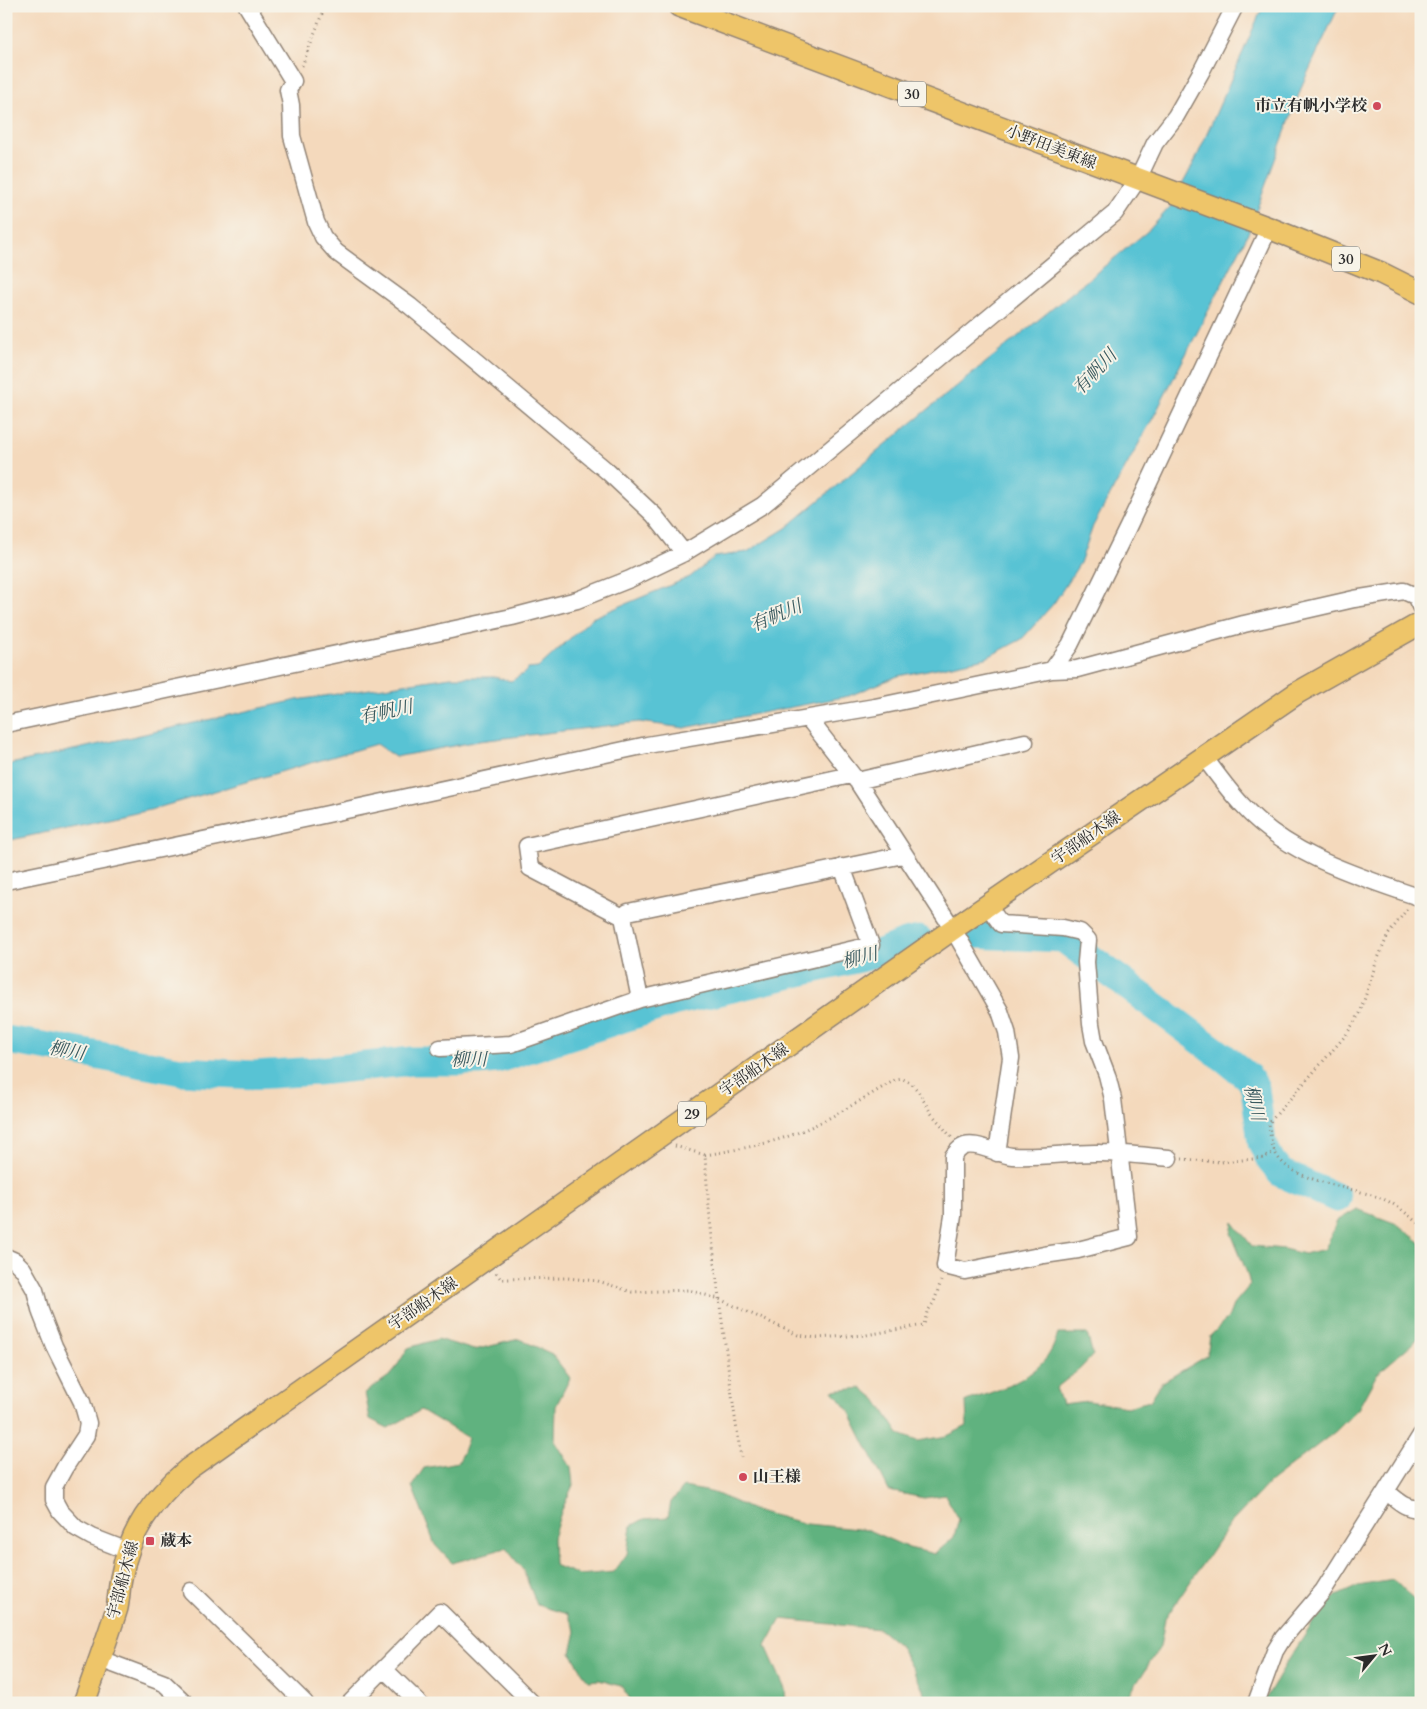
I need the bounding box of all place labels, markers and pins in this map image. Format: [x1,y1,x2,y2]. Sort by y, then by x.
place label: 市立有帆小学校 [1255,95,1368,117]
marker: 市立有帆小学校 [1371,100,1383,112]
place label: 山王様 [753,1466,801,1488]
marker: 山王様 [737,1471,749,1483]
place label: 蔵本 [160,1530,192,1552]
marker: 蔵本 [144,1535,156,1547]

